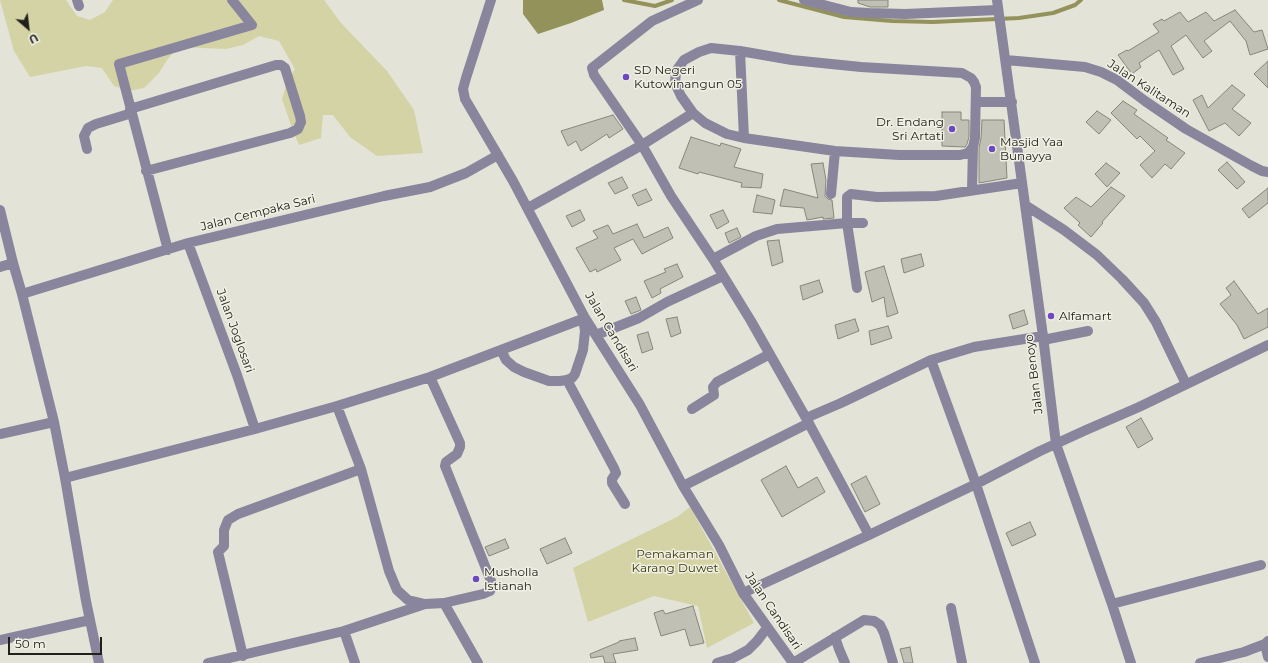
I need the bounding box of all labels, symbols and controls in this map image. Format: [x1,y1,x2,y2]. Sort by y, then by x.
north arrow [8,8,48,48]
text: U [27,30,41,47]
street label: Jalan Kalitaman [1105,57,1193,121]
place label: SD Negeri Kutowinangun 05 [634,63,742,91]
marker: SD Negeri Kutowinangun 05 [621,72,631,82]
place label: Dr. Endang Sri Artati [876,115,944,143]
marker: Dr. Endang Sri Artati [947,124,957,134]
place label: Masjid Yaa Bunayya [1000,135,1063,163]
marker: Masjid Yaa Bunayya [987,144,997,154]
street label: Jalan Cempaka Sari [199,192,317,234]
street label: Jalan Joglosari [213,287,257,375]
street label: Jalan Candisari [582,290,640,374]
place label: Alfamart [1059,309,1112,323]
marker: Alfamart [1046,311,1056,321]
street label: Jalan Benoyo [1022,333,1046,415]
park label: Pemakaman Karang Duwet [632,547,718,575]
place label: Musholla Istianah [484,565,539,593]
street label: Jalan Candisari [742,569,804,653]
marker: Musholla Istianah [471,574,481,584]
scale bar [10,629,104,655]
text: 50 m [15,636,46,651]

